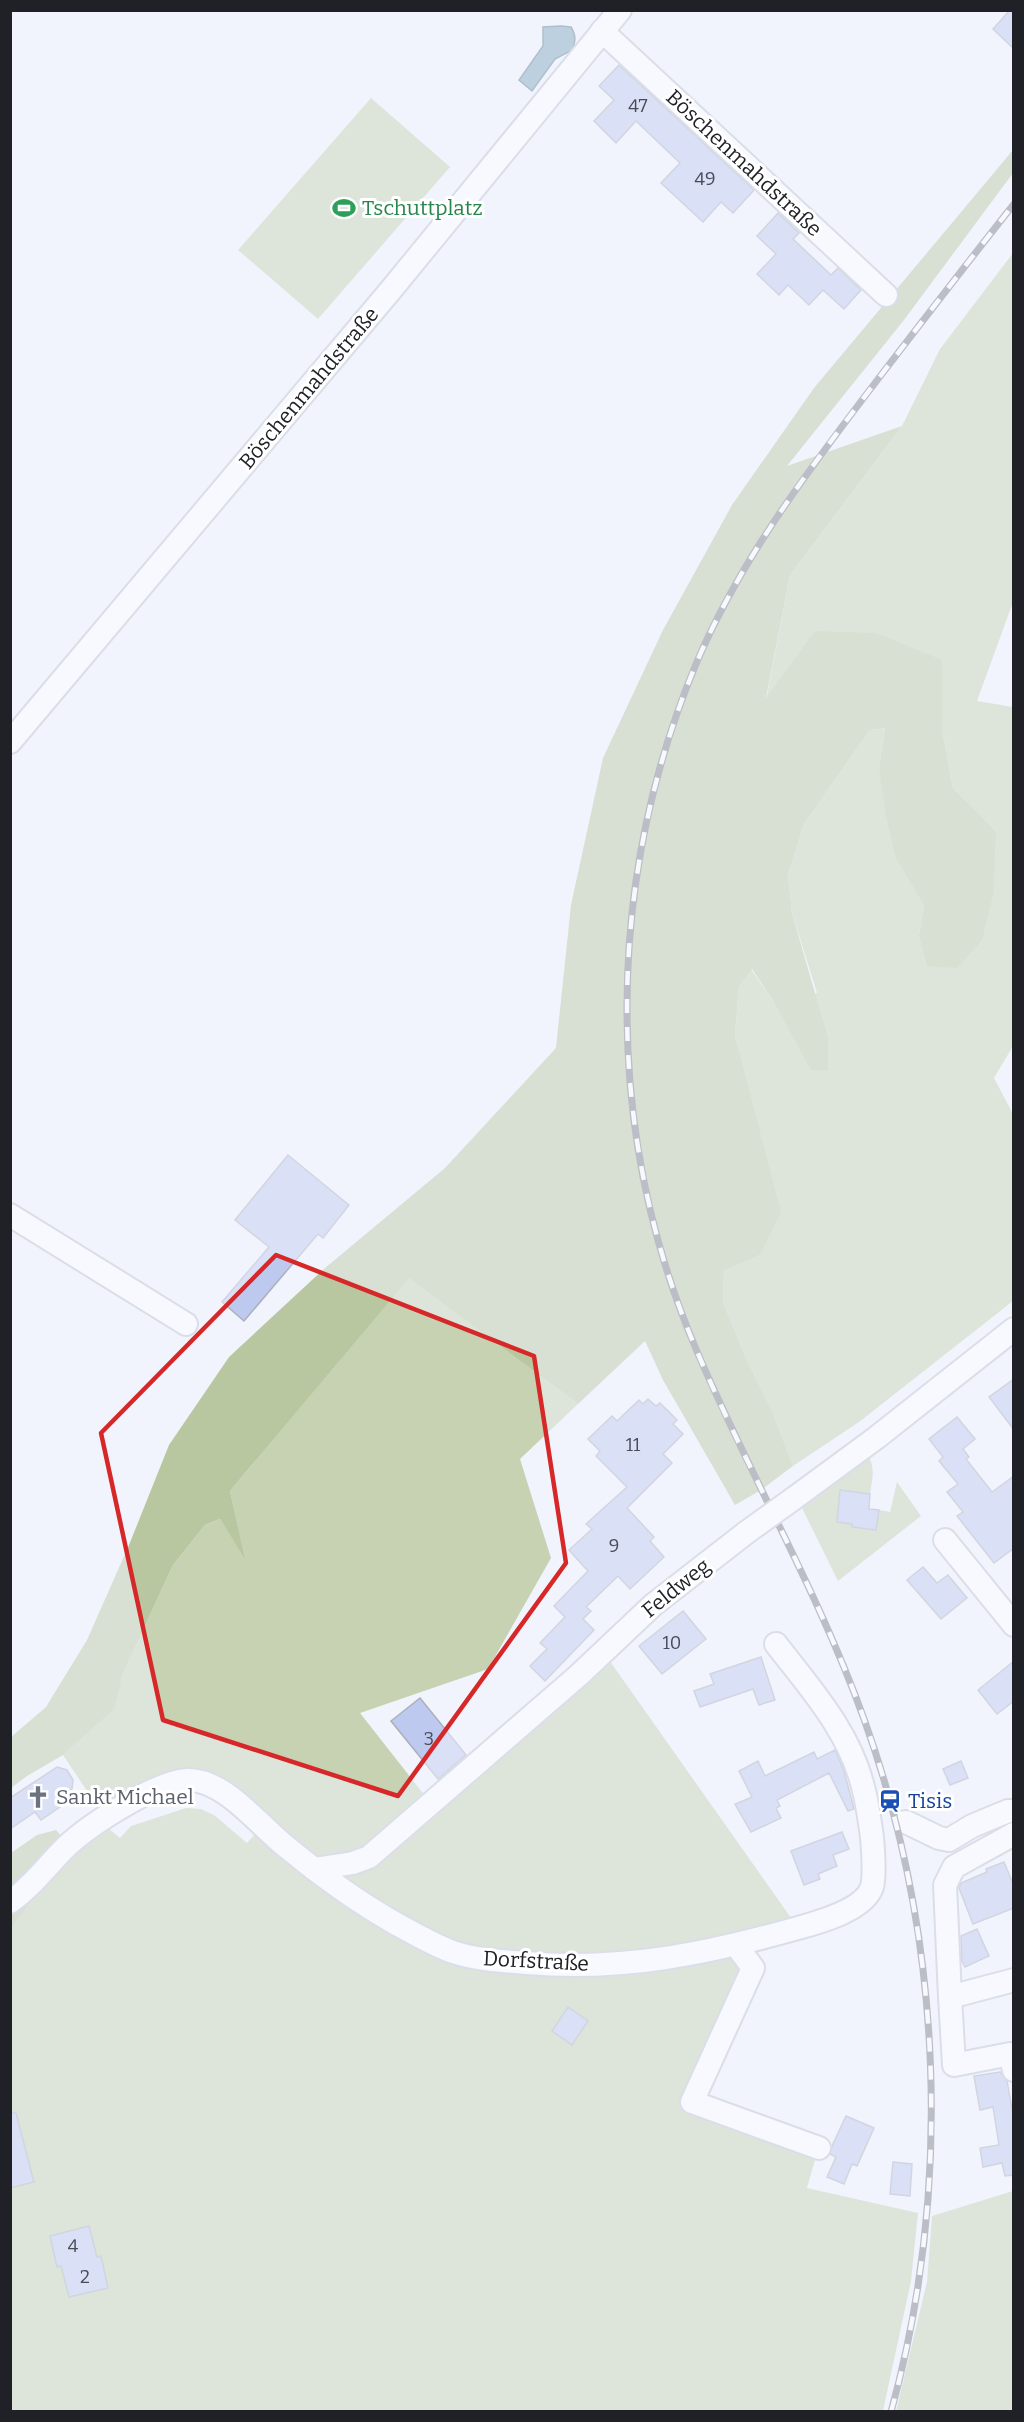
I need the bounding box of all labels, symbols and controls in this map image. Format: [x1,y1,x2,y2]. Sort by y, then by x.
street label: Böschenmahdstraße [661,84,827,242]
house number: 47 [628,95,648,117]
house number: 49 [694,168,716,190]
sports icon: Tschuttplatz [331,195,357,221]
place label: Tschuttplatz [362,195,483,221]
street label: Böschenmahdstraße [234,302,384,474]
house number: 11 [626,1434,641,1456]
house number: 9 [609,1535,619,1557]
street label: Feldweg [637,1553,715,1623]
house number: 10 [663,1632,681,1654]
house number: 3 [424,1728,434,1750]
church icon: Sankt Michael [25,1784,51,1810]
place label: Sankt Michael [56,1784,194,1810]
station icon: Tisis [877,1788,903,1814]
place label: Tisis [908,1788,952,1814]
street label: Dorfstraße [482,1945,590,1977]
house number: 4 [68,2235,79,2257]
house number: 2 [80,2266,90,2288]

